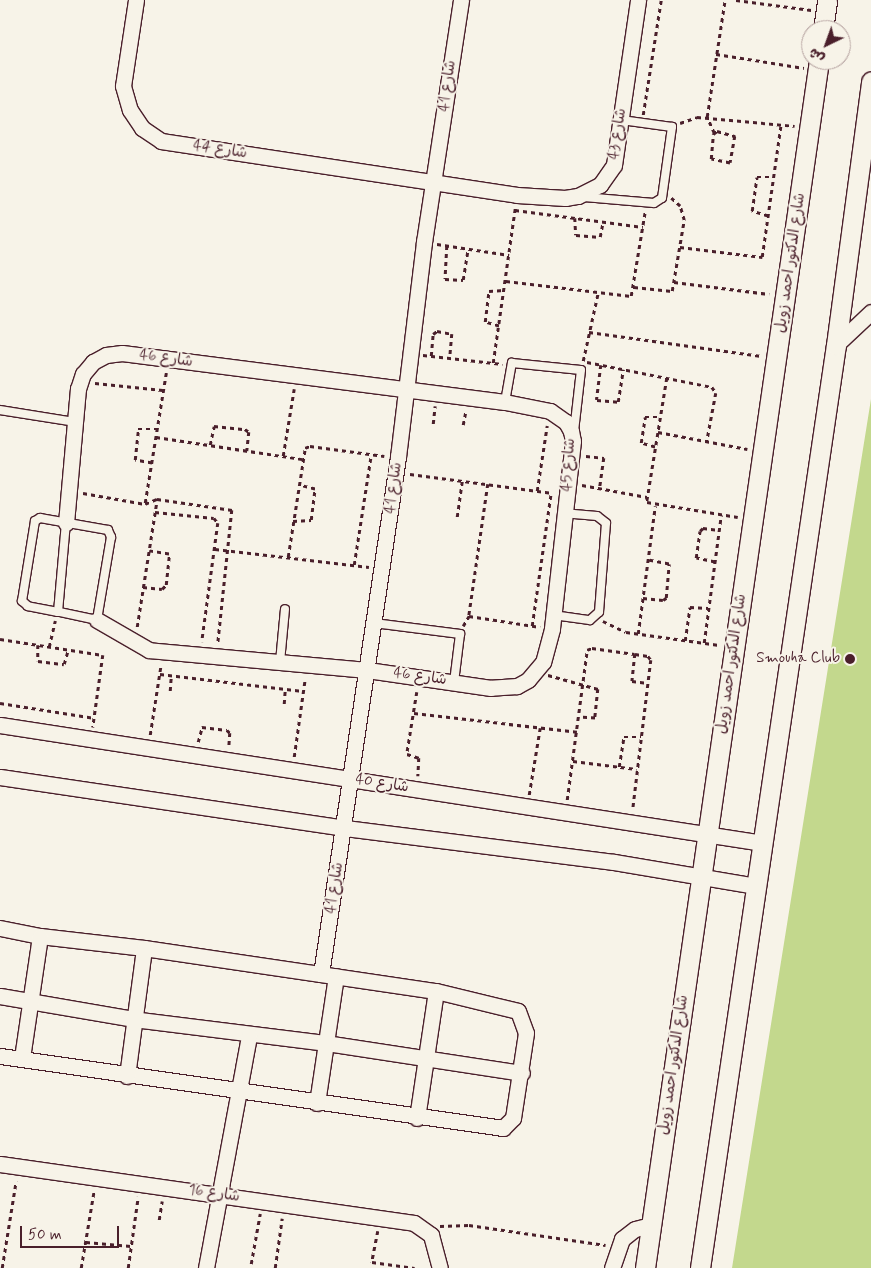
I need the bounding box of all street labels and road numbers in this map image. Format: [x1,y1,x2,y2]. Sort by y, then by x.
street label: شارع 41 [435,59,461,113]
street label: شارع 43 [605,107,631,161]
street label: شارع 44 [192,137,248,163]
street label: شارع الدكتور احمد زويل [772,192,810,334]
street label: شارع 46 [138,346,194,372]
street label: شارع 45 [558,438,580,492]
street label: شارع 41 [381,461,407,515]
street label: شارع الدكتور احمد زويل [713,593,751,735]
street label: شارع 46 [392,664,448,690]
street label: شارع 40 [354,771,410,797]
street label: شارع 41 [322,861,348,915]
street label: شارع الدكتور احمد زويل [655,994,693,1136]
street label: شارع 16 [187,1182,241,1206]

